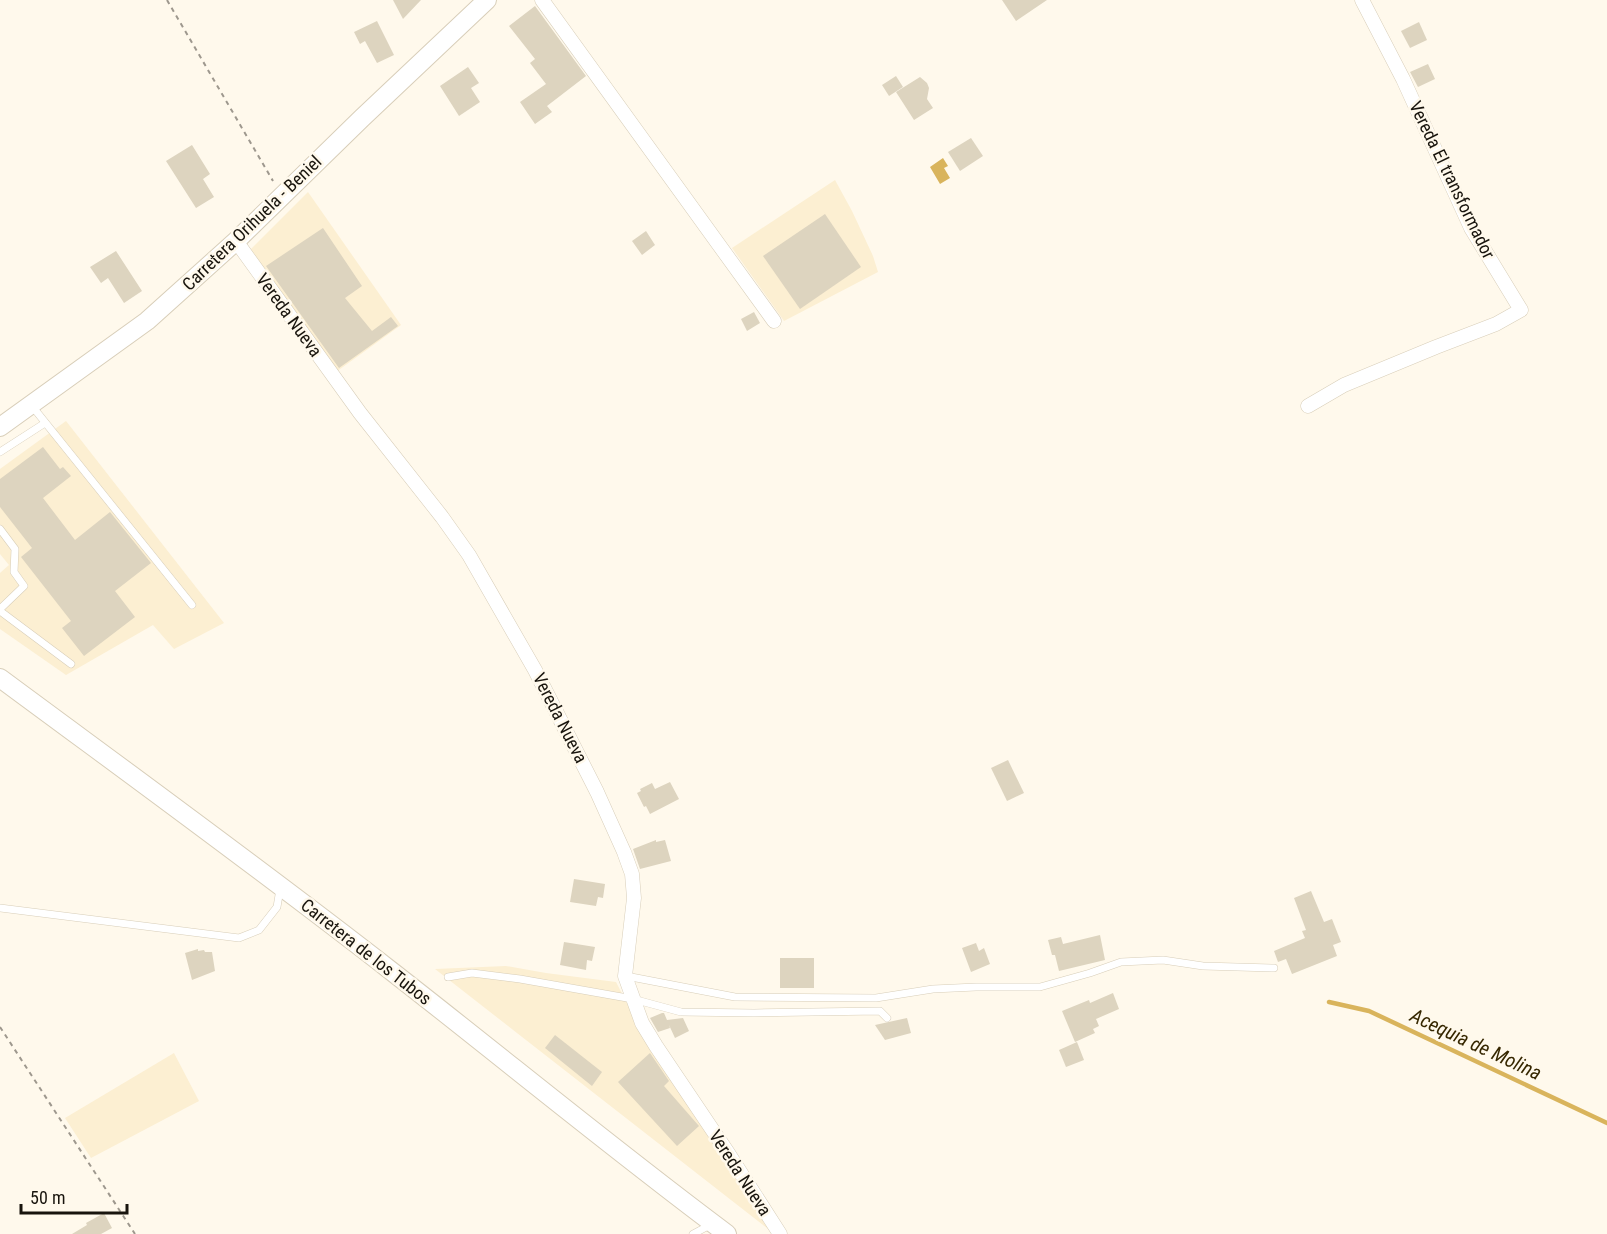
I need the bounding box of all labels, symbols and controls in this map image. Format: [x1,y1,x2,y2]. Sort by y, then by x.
street label: Vereda El transformador [1405,98,1500,262]
street label: Carretera Orihuela - Beniel [178,151,326,295]
street label: Vereda Nueva [252,269,327,361]
street label: Vereda Nueva [529,669,592,766]
street label: Carretera de los Tubos [297,894,436,1009]
water label: Acequia de Molina [1406,1003,1545,1085]
street label: Vereda Nueva [705,1126,776,1220]
scale bar [21,1177,128,1215]
text: 50 m [30,1187,65,1208]

